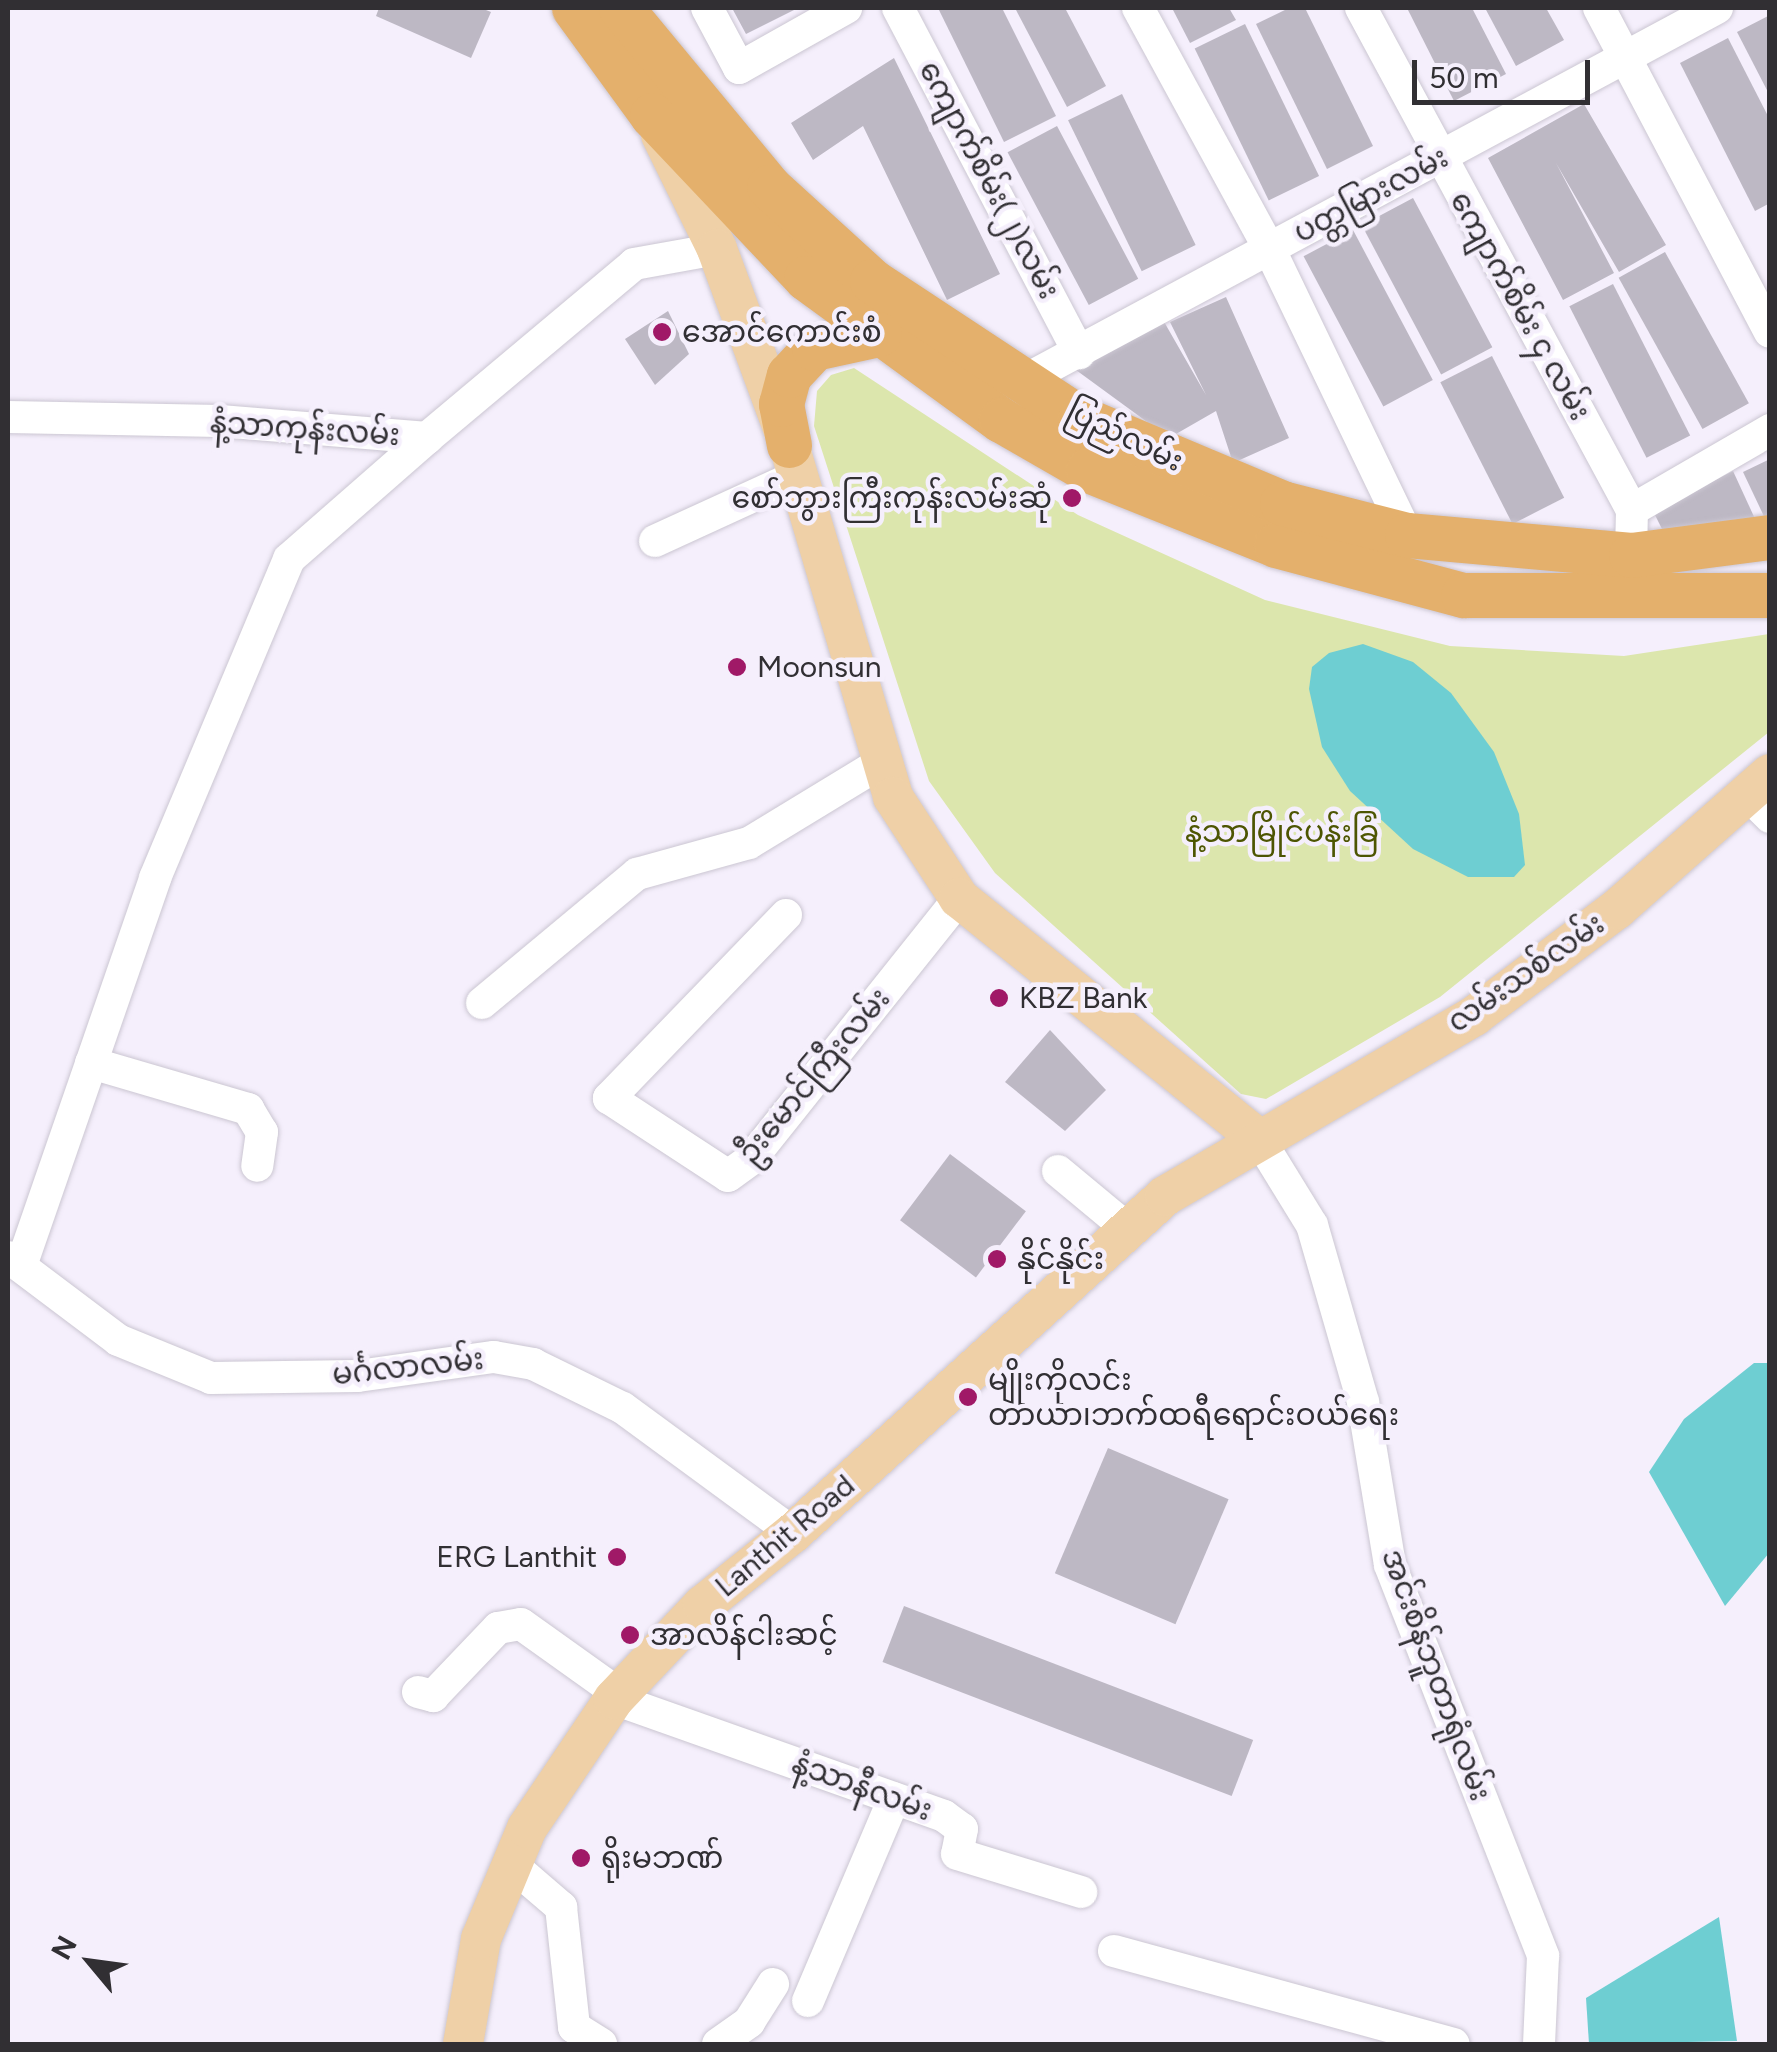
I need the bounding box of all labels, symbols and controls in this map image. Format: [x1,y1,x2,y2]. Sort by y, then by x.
scale bar [1417,40,1594,102]
street label: ကျောက်စိမ်း(၂)လမ်း [911,55,1067,305]
text: 50 m [1429,59,1498,96]
street label: ပတ္တမြားလမ်း [1288,139,1454,251]
street label: ကျောက်စိမ်း ၄ လမ်း [1442,185,1598,427]
place label: အောင်ကောင်းစံ [682,314,882,350]
marker: အောင်ကောင်းစံ [651,321,673,343]
street label: ပြည်လမ်း [1061,392,1189,480]
street label: နံ့သာကုန်းလမ်း [209,404,401,454]
place label: စော်ဘွားကြီးကုန်းလမ်းဆုံ [731,480,1052,516]
marker: စော်ဘွားကြီးကုန်းလမ်းဆုံ [1061,487,1083,509]
place label: Moonsun [757,649,881,685]
marker: Moonsun [726,656,748,678]
park label: နံ့သာမြိုင်ပန်းခြံ [1185,814,1379,850]
street label: လမ်းသစ်လမ်း [1441,906,1611,1040]
place label: KBZ Bank [1019,980,1147,1016]
street label: ဦးမောင်ကြီးလမ်း [730,981,898,1171]
marker: KBZ Bank [988,987,1010,1009]
place label: နိုင်နိုင်း [1017,1241,1104,1277]
marker: နိုင်နိုင်း [986,1248,1008,1270]
street label: မင်္ဂလာလမ်း [330,1341,486,1393]
place label: မျိုးကိုလင်း တာယာ၊ဘက်ထရီရောင်းဝယ်ရေး [988,1362,1399,1432]
marker: မျိုးကိုလင်း တာယာ၊ဘက်ထရီရောင်းဝယ်ရေး [957,1386,979,1408]
street label: Lanthit Road [708,1467,862,1605]
place label: ERG Lanthit [436,1539,597,1575]
street label: အင်းစိန်ဘူတာရုံလမ်း [1374,1544,1498,1806]
marker: ERG Lanthit [606,1546,628,1568]
place label: အာလိန်ငါးဆင့် [650,1617,838,1653]
marker: အာလိန်ငါးဆင့် [619,1624,641,1646]
street label: နံ့သာနီလမ်း [787,1745,937,1829]
place label: ရိုးမဘဏ် [601,1840,723,1876]
marker: ရိုးမဘဏ် [570,1847,592,1869]
north arrow [40,1912,140,2012]
text: N [44,1930,84,1965]

